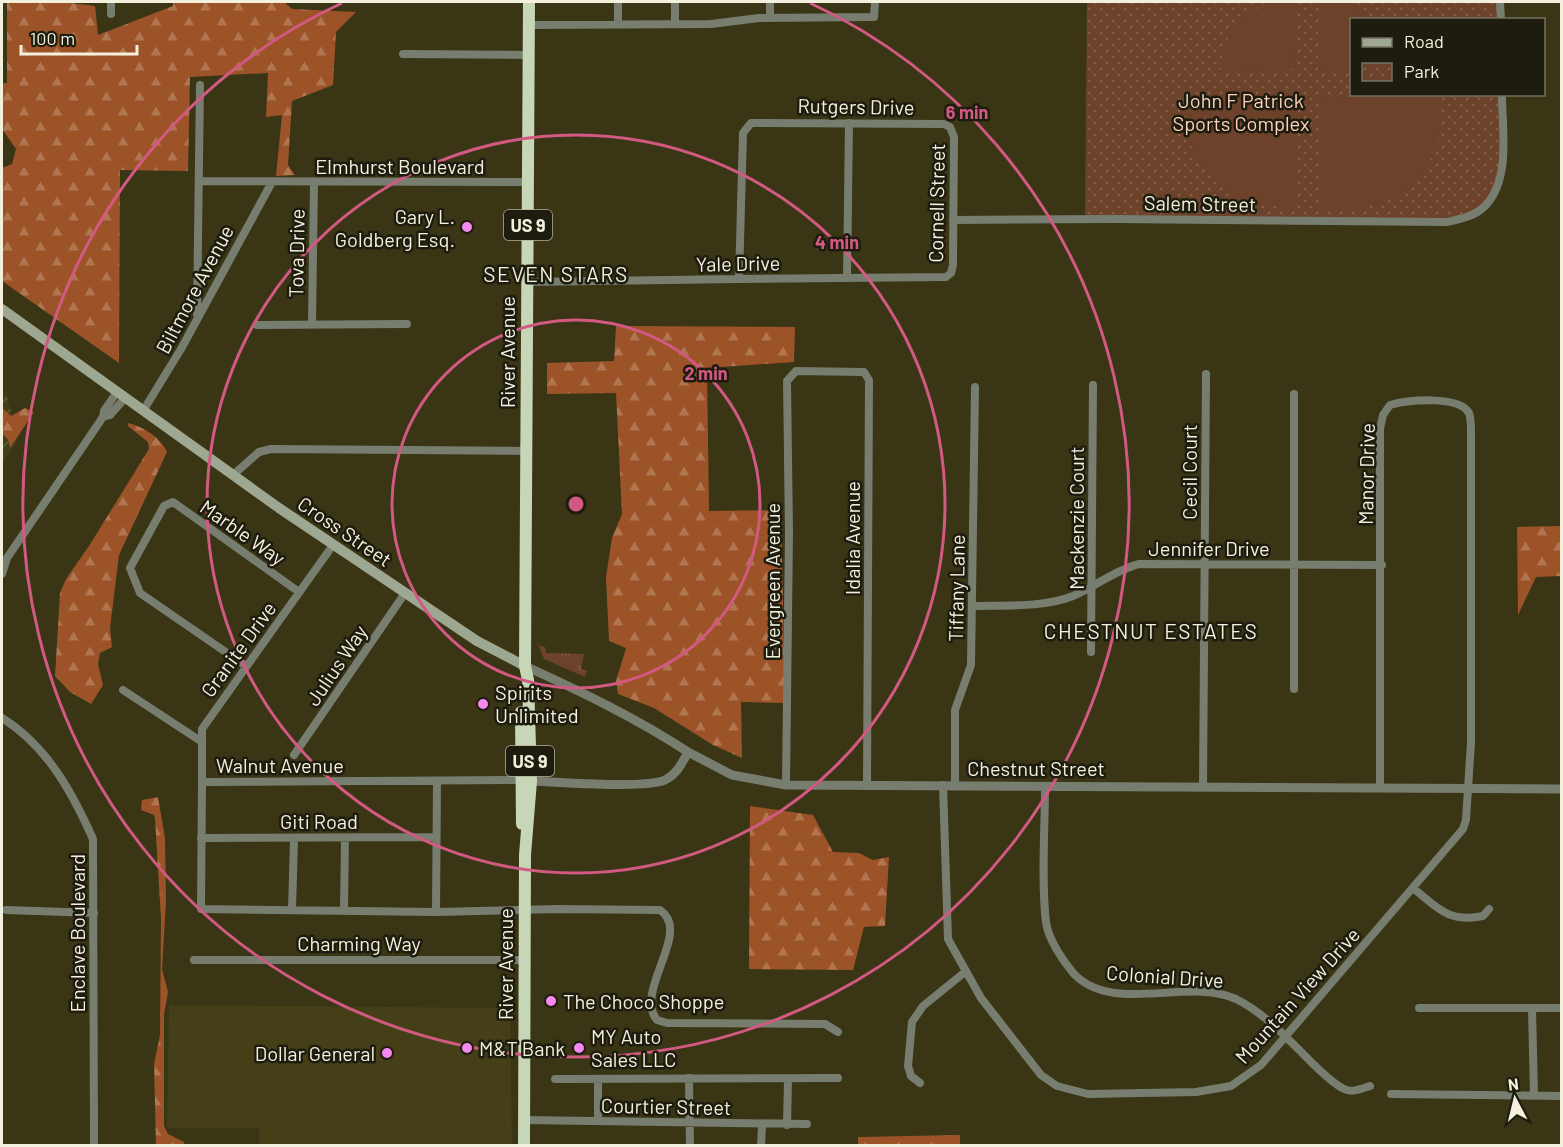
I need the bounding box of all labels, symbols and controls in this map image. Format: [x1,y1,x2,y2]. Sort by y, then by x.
scale bar [21,18,136,56]
legend [1350,18,1545,96]
text: 100 m [30,27,75,49]
text: Road [1404,30,1444,52]
text: Park [1404,60,1439,82]
park label: John F Patrick Sports Complex [1172,88,1310,135]
street label: Rutgers Drive [797,93,915,119]
text: 6 min [946,101,988,123]
street label: Cornell Street [923,143,949,263]
street label: Elmhurst Boulevard [315,154,485,178]
street label: Salem Street [1144,190,1256,216]
place label: Gary L. Goldberg Esq. [335,204,455,251]
street label: Tova Drive [283,209,309,297]
road number: US 9 [504,210,552,240]
marker: Gary L. Goldberg Esq. [460,220,474,234]
street label: Biltmore Avenue [150,221,238,357]
text: 4 min [815,231,859,253]
street label: Yale Drive [696,250,780,276]
district label: SEVEN STARS [483,261,629,286]
street label: River Avenue [495,296,519,408]
text: 2 min [684,362,728,384]
street label: Manor Drive [1353,423,1379,525]
street label: Cecil Court [1177,424,1201,520]
street label: Mackenzie Court [1064,446,1088,590]
street label: Idalia Avenue [840,481,864,595]
street label: Cross Street [294,491,396,571]
street label: Marble Way [196,494,290,570]
centre of rings [566,494,586,514]
street label: Evergreen Avenue [760,503,784,659]
street label: Tiffany Lane [943,534,969,642]
street label: Jennifer Drive [1148,536,1270,560]
street label: Granite Drive [195,597,281,701]
district label: CHESTNUT ESTATES [1044,618,1258,643]
street label: Julius Way [300,620,372,710]
place label: Spirits Unlimited [495,680,579,727]
marker: Spirits Unlimited [476,697,490,711]
road number: US 9 [506,746,554,776]
street label: Walnut Avenue [216,753,344,777]
street label: Chestnut Street [967,756,1105,780]
street label: Giti Road [280,809,358,833]
street label: Enclave Boulevard [65,854,89,1012]
street label: River Avenue [493,908,517,1020]
street label: Mountain View Drive [1230,922,1364,1068]
street label: Charming Way [297,931,421,955]
street label: Colonial Drive [1105,960,1225,992]
place label: The Choco Shoppe [563,989,724,1013]
marker: The Choco Shoppe [544,994,558,1008]
place label: MY Auto Sales LLC [591,1024,676,1071]
place label: M&T Bank [479,1036,565,1060]
place label: Dollar General [255,1041,375,1065]
marker: M&T Bank [460,1041,474,1055]
marker: MY Auto Sales LLC [572,1041,586,1055]
marker: Dollar General [380,1046,394,1060]
north arrow [1485,1069,1545,1129]
text: N [1507,1074,1520,1094]
street label: Courtier Street [601,1093,731,1119]

